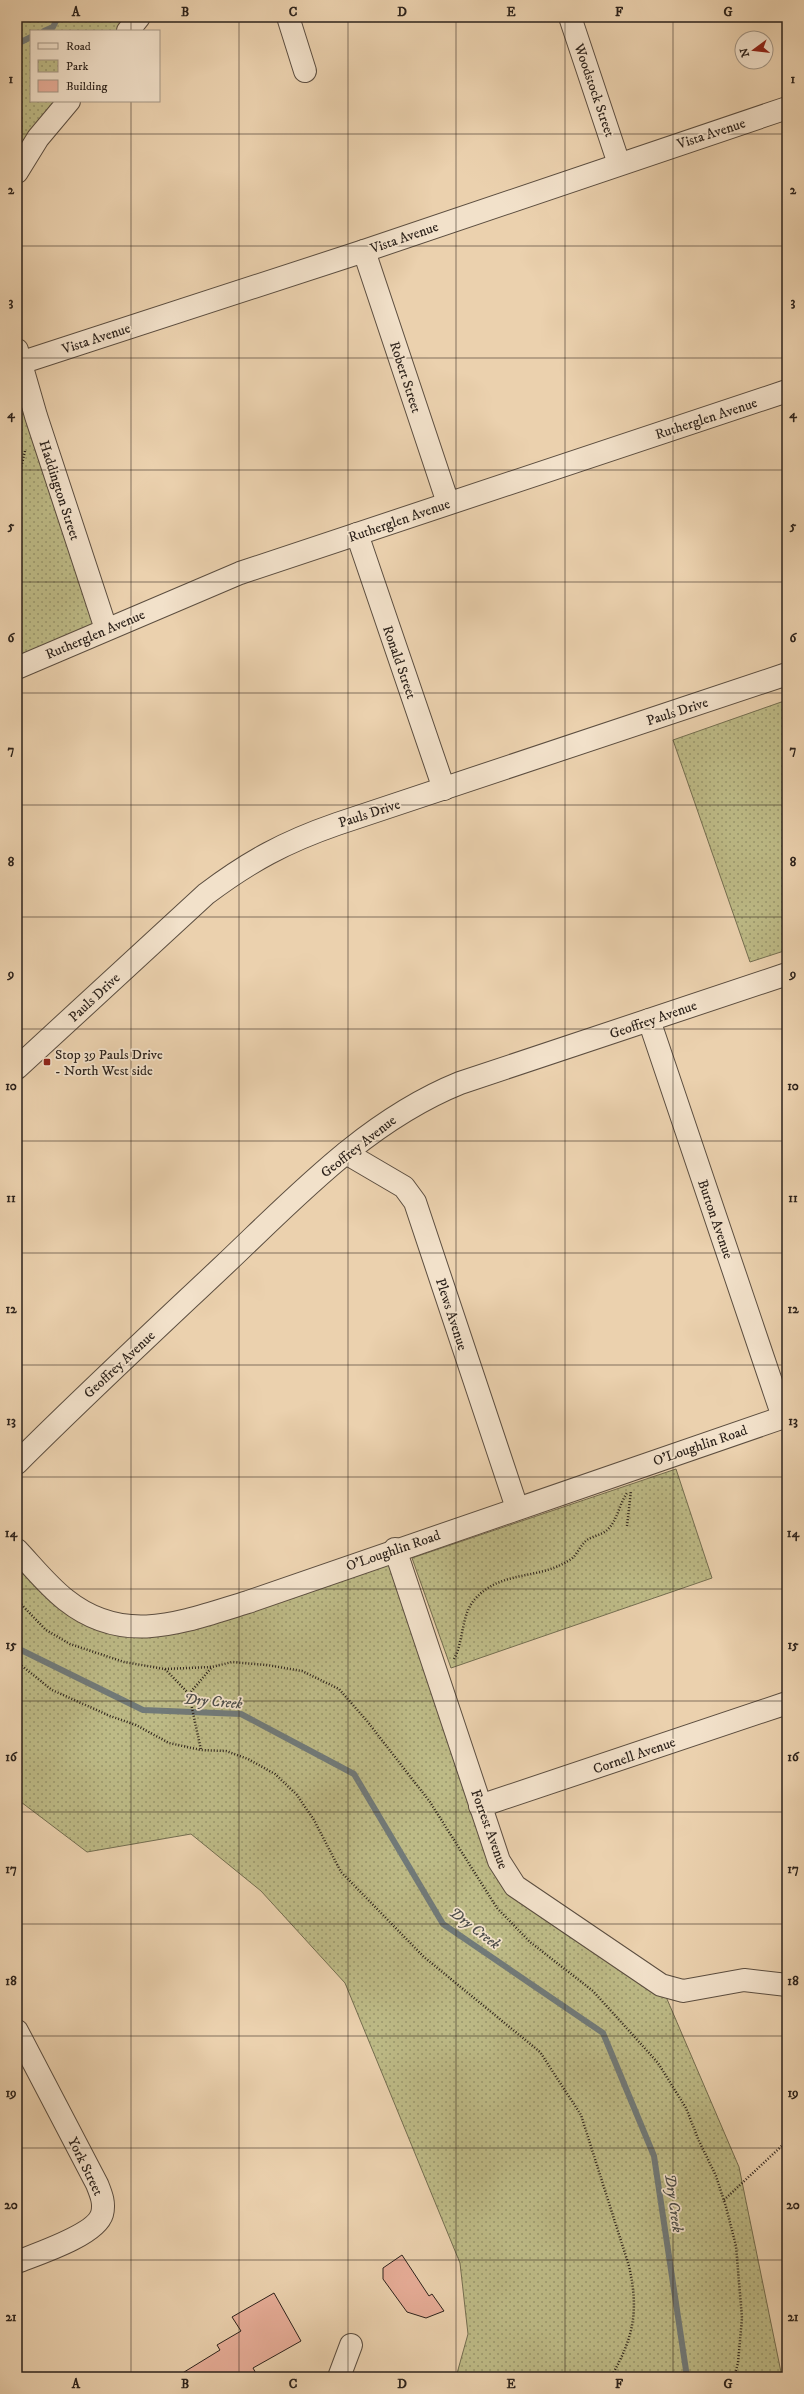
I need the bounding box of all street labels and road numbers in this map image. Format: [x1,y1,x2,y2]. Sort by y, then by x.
street label: Woodstock Street [569,40,619,140]
street label: Vista Avenue [674,114,748,154]
street label: Vista Avenue [367,218,441,258]
street label: Vista Avenue [59,319,133,359]
street label: Robert Street [385,339,425,416]
street label: Rutherglen Avenue [653,394,760,444]
street label: Haddington Street [34,438,84,543]
street label: Rutherglen Avenue [346,495,453,547]
street label: Rutherglen Avenue [43,606,148,664]
street label: Ronald Street [378,623,420,702]
street label: Pauls Drive [644,693,711,730]
street label: Pauls Drive [336,795,403,832]
street label: Pauls Drive [65,969,124,1026]
street label: Geoffrey Avenue [607,997,700,1043]
street label: Geoffrey Avenue [317,1111,400,1182]
street label: Burton Avenue [693,1177,737,1262]
street label: Plews Avenue [431,1276,471,1353]
street label: Geoffrey Avenue [80,1327,159,1402]
street label: O'Loughlin Road [651,1421,750,1470]
street label: O'Loughlin Road [344,1526,443,1575]
street label: Cornell Avenue [591,1733,678,1778]
street label: Forrest Avenue [466,1787,512,1872]
street label: York Street [63,2134,107,2199]

